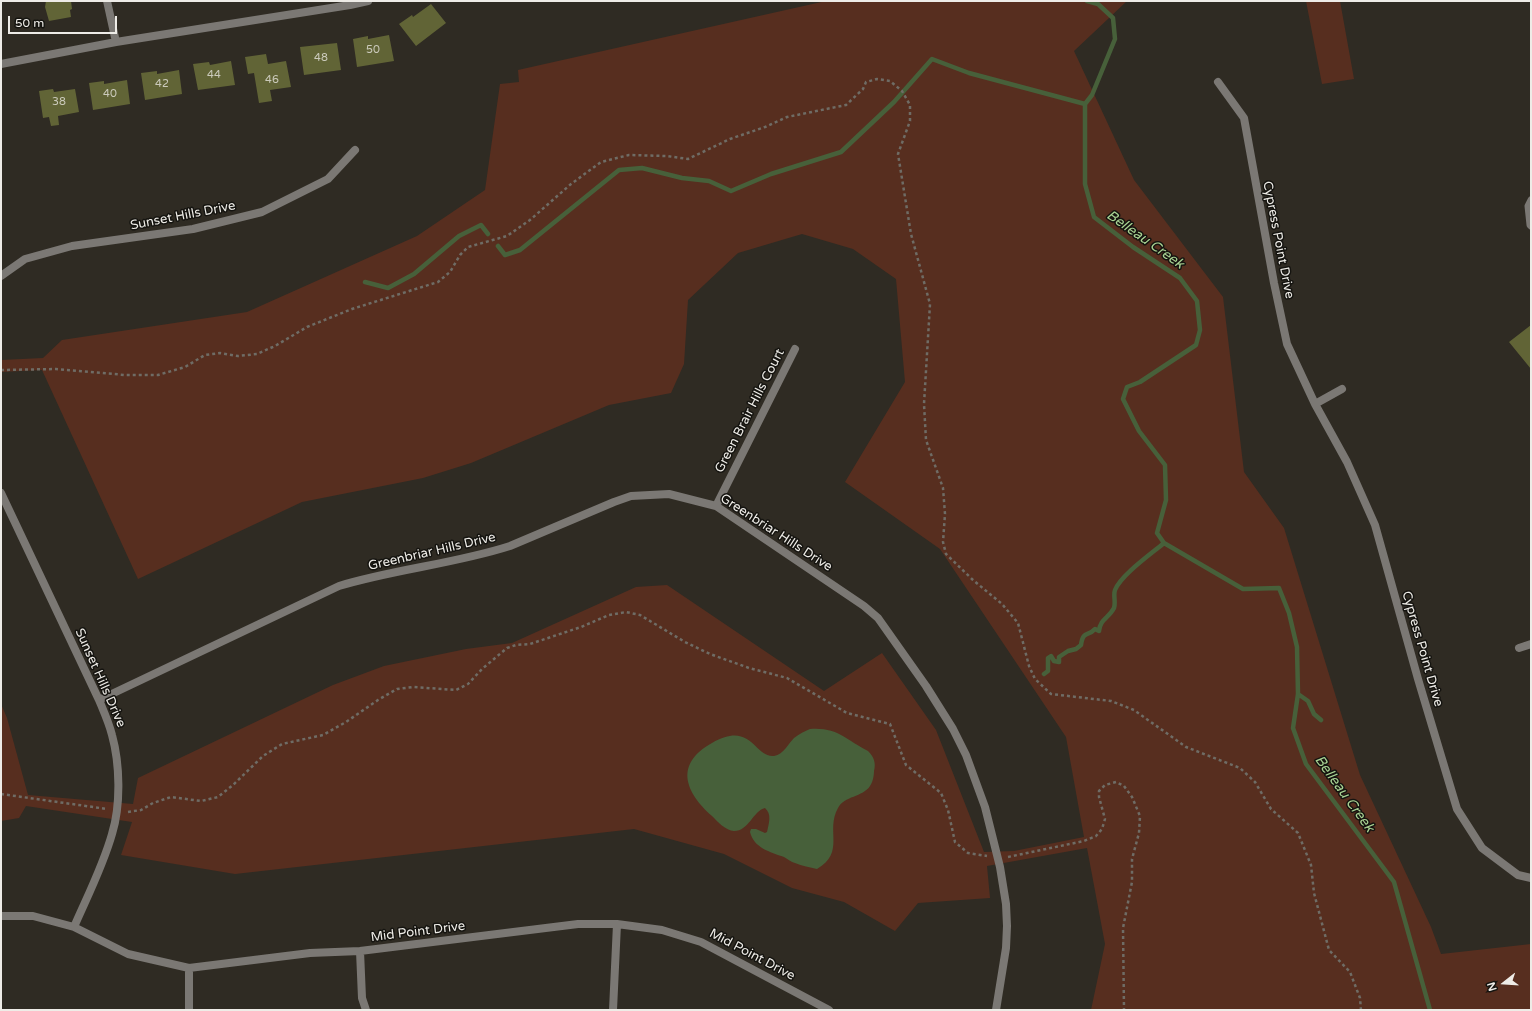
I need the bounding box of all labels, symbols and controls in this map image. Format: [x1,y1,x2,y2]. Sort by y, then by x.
scale bar [10,8,119,34]
text: 50 m [15,16,44,30]
house number: 50 [366,43,380,57]
house number: 48 [314,51,328,65]
house number: 44 [207,68,221,82]
house number: 46 [265,73,279,87]
house number: 42 [155,77,169,91]
house number: 40 [103,87,117,101]
house number: 38 [52,95,66,109]
street label: Cypress Point Drive [1259,180,1297,300]
street label: Sunset Hills Drive [129,198,237,234]
water label: Belleau Creek [1103,207,1187,273]
street label: Green Brair Hills Court [712,346,788,476]
street label: Greenbriar Hills Drive [717,491,835,575]
street label: Greenbriar Hills Drive [367,530,497,574]
street label: Cypress Point Drive [1398,589,1446,709]
street label: Sunset Hills Drive [71,626,129,730]
water label: Belleau Creek [1311,752,1377,836]
street label: Mid Point Drive [370,918,466,946]
street label: Mid Point Drive [706,926,798,984]
north arrow [1484,963,1524,1003]
text: N [1485,981,1500,993]

